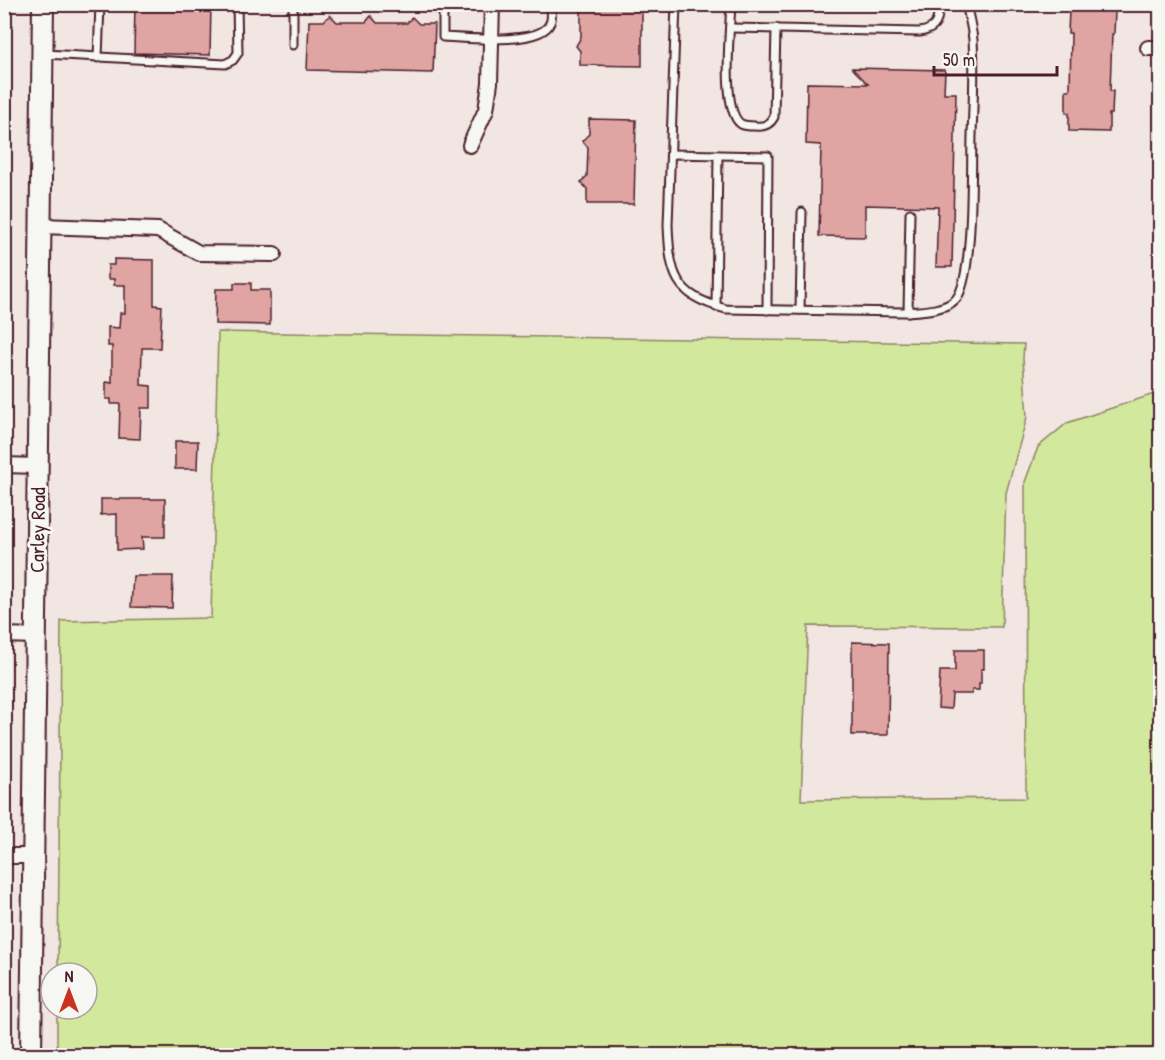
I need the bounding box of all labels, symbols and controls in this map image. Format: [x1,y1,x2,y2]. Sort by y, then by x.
scale bar [934,39,1057,77]
text: 50 m [943,47,975,72]
street label: Carley Road [23,487,51,573]
north arrow [39,961,99,1021]
text: N [65,965,74,987]

